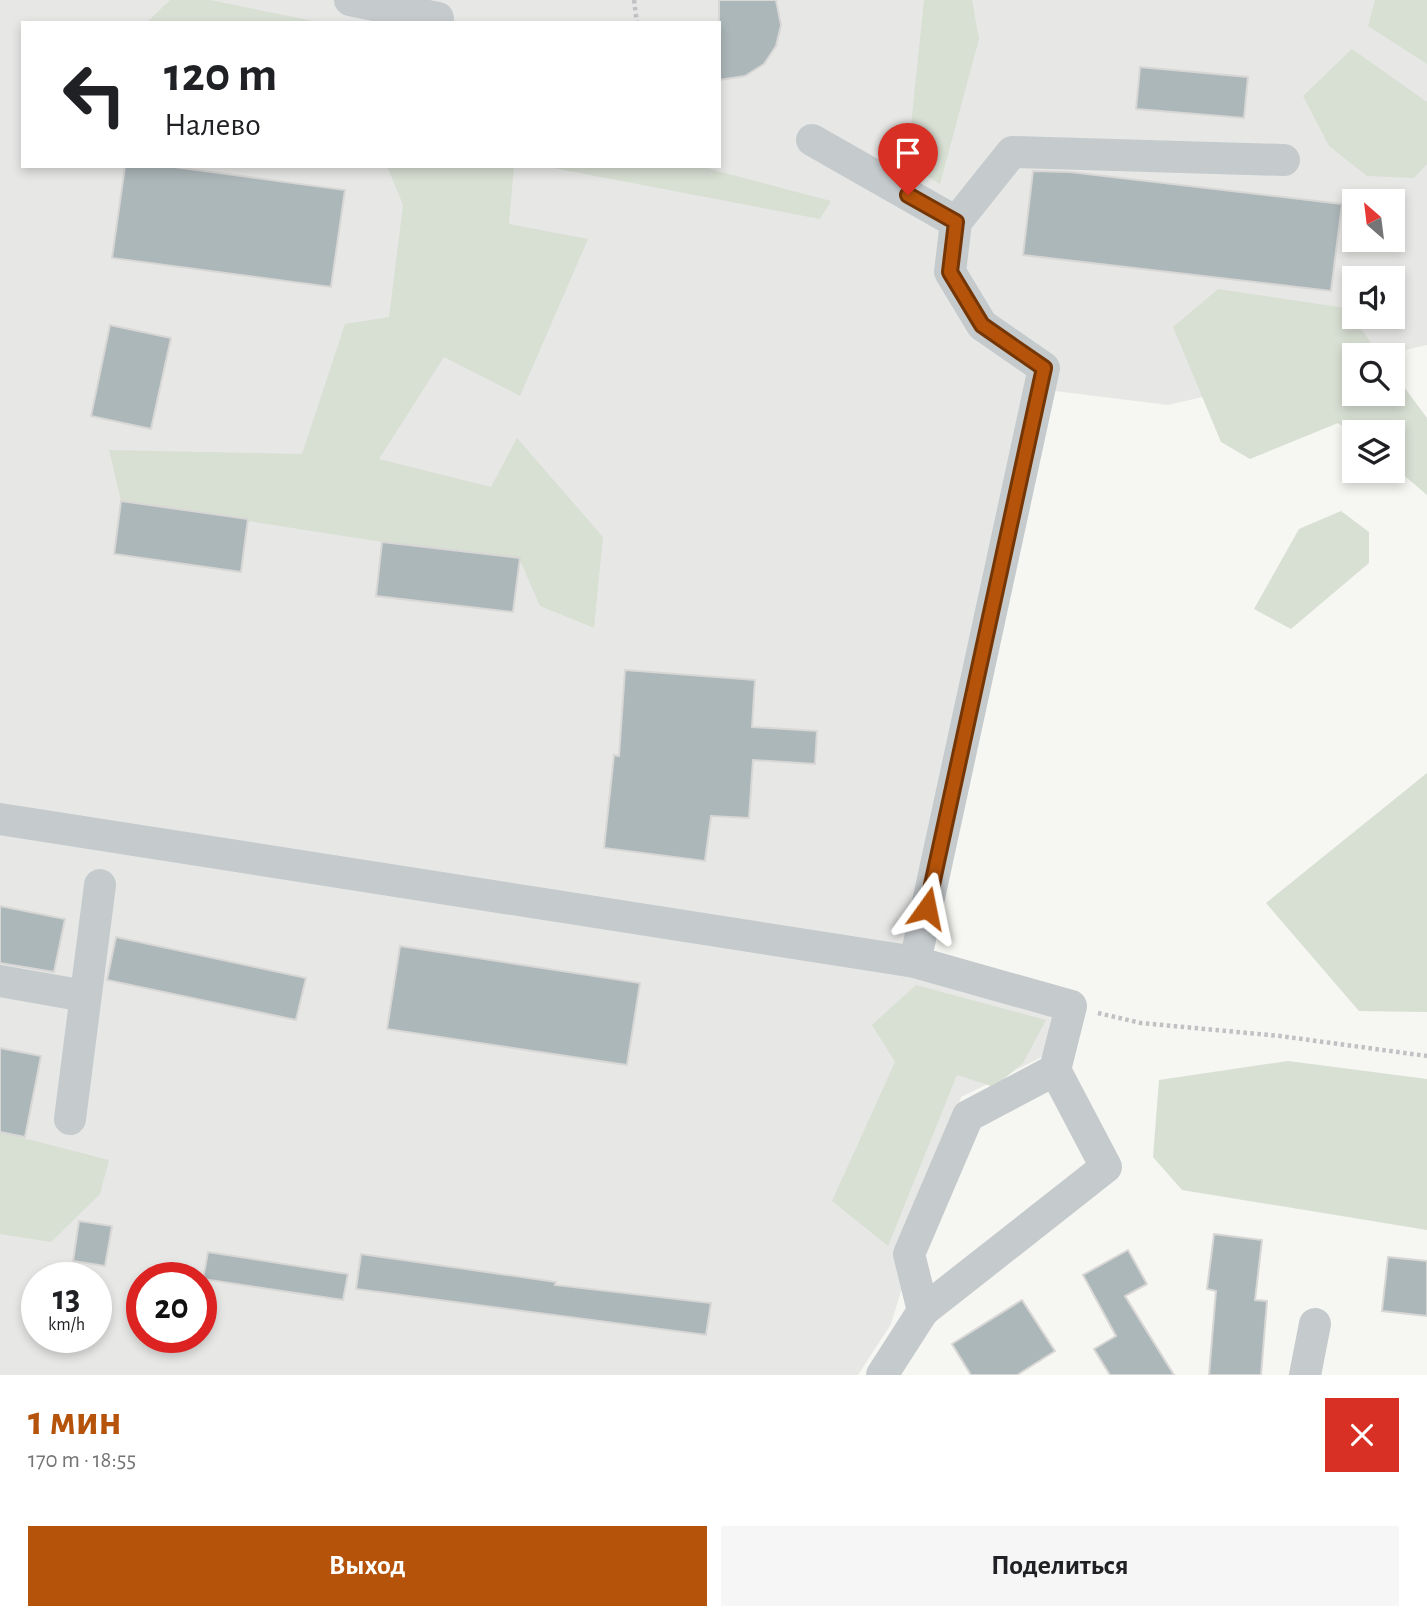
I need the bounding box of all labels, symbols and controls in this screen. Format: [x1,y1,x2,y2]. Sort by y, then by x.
icon: left [49,49,140,140]
text: 120 m [164,51,277,100]
text: Налево [164,109,261,141]
pin [878,123,938,195]
icon: arrive [889,134,927,172]
north arrow [1342,189,1405,252]
map controls [1342,189,1405,483]
button: sound [1342,266,1405,329]
button: search [1342,343,1405,406]
button: layers [1342,420,1405,483]
position arrow [890,871,964,945]
speed limit sign: 20 [126,1262,217,1353]
text: 13 [53,1281,80,1316]
text: km/h [48,1316,85,1334]
button: close [1325,1398,1399,1472]
text: 1 мин [28,1400,122,1442]
text: 170 m · 18:55 [28,1449,136,1472]
button: Выход [28,1526,707,1606]
button: Поделиться [721,1526,1399,1606]

